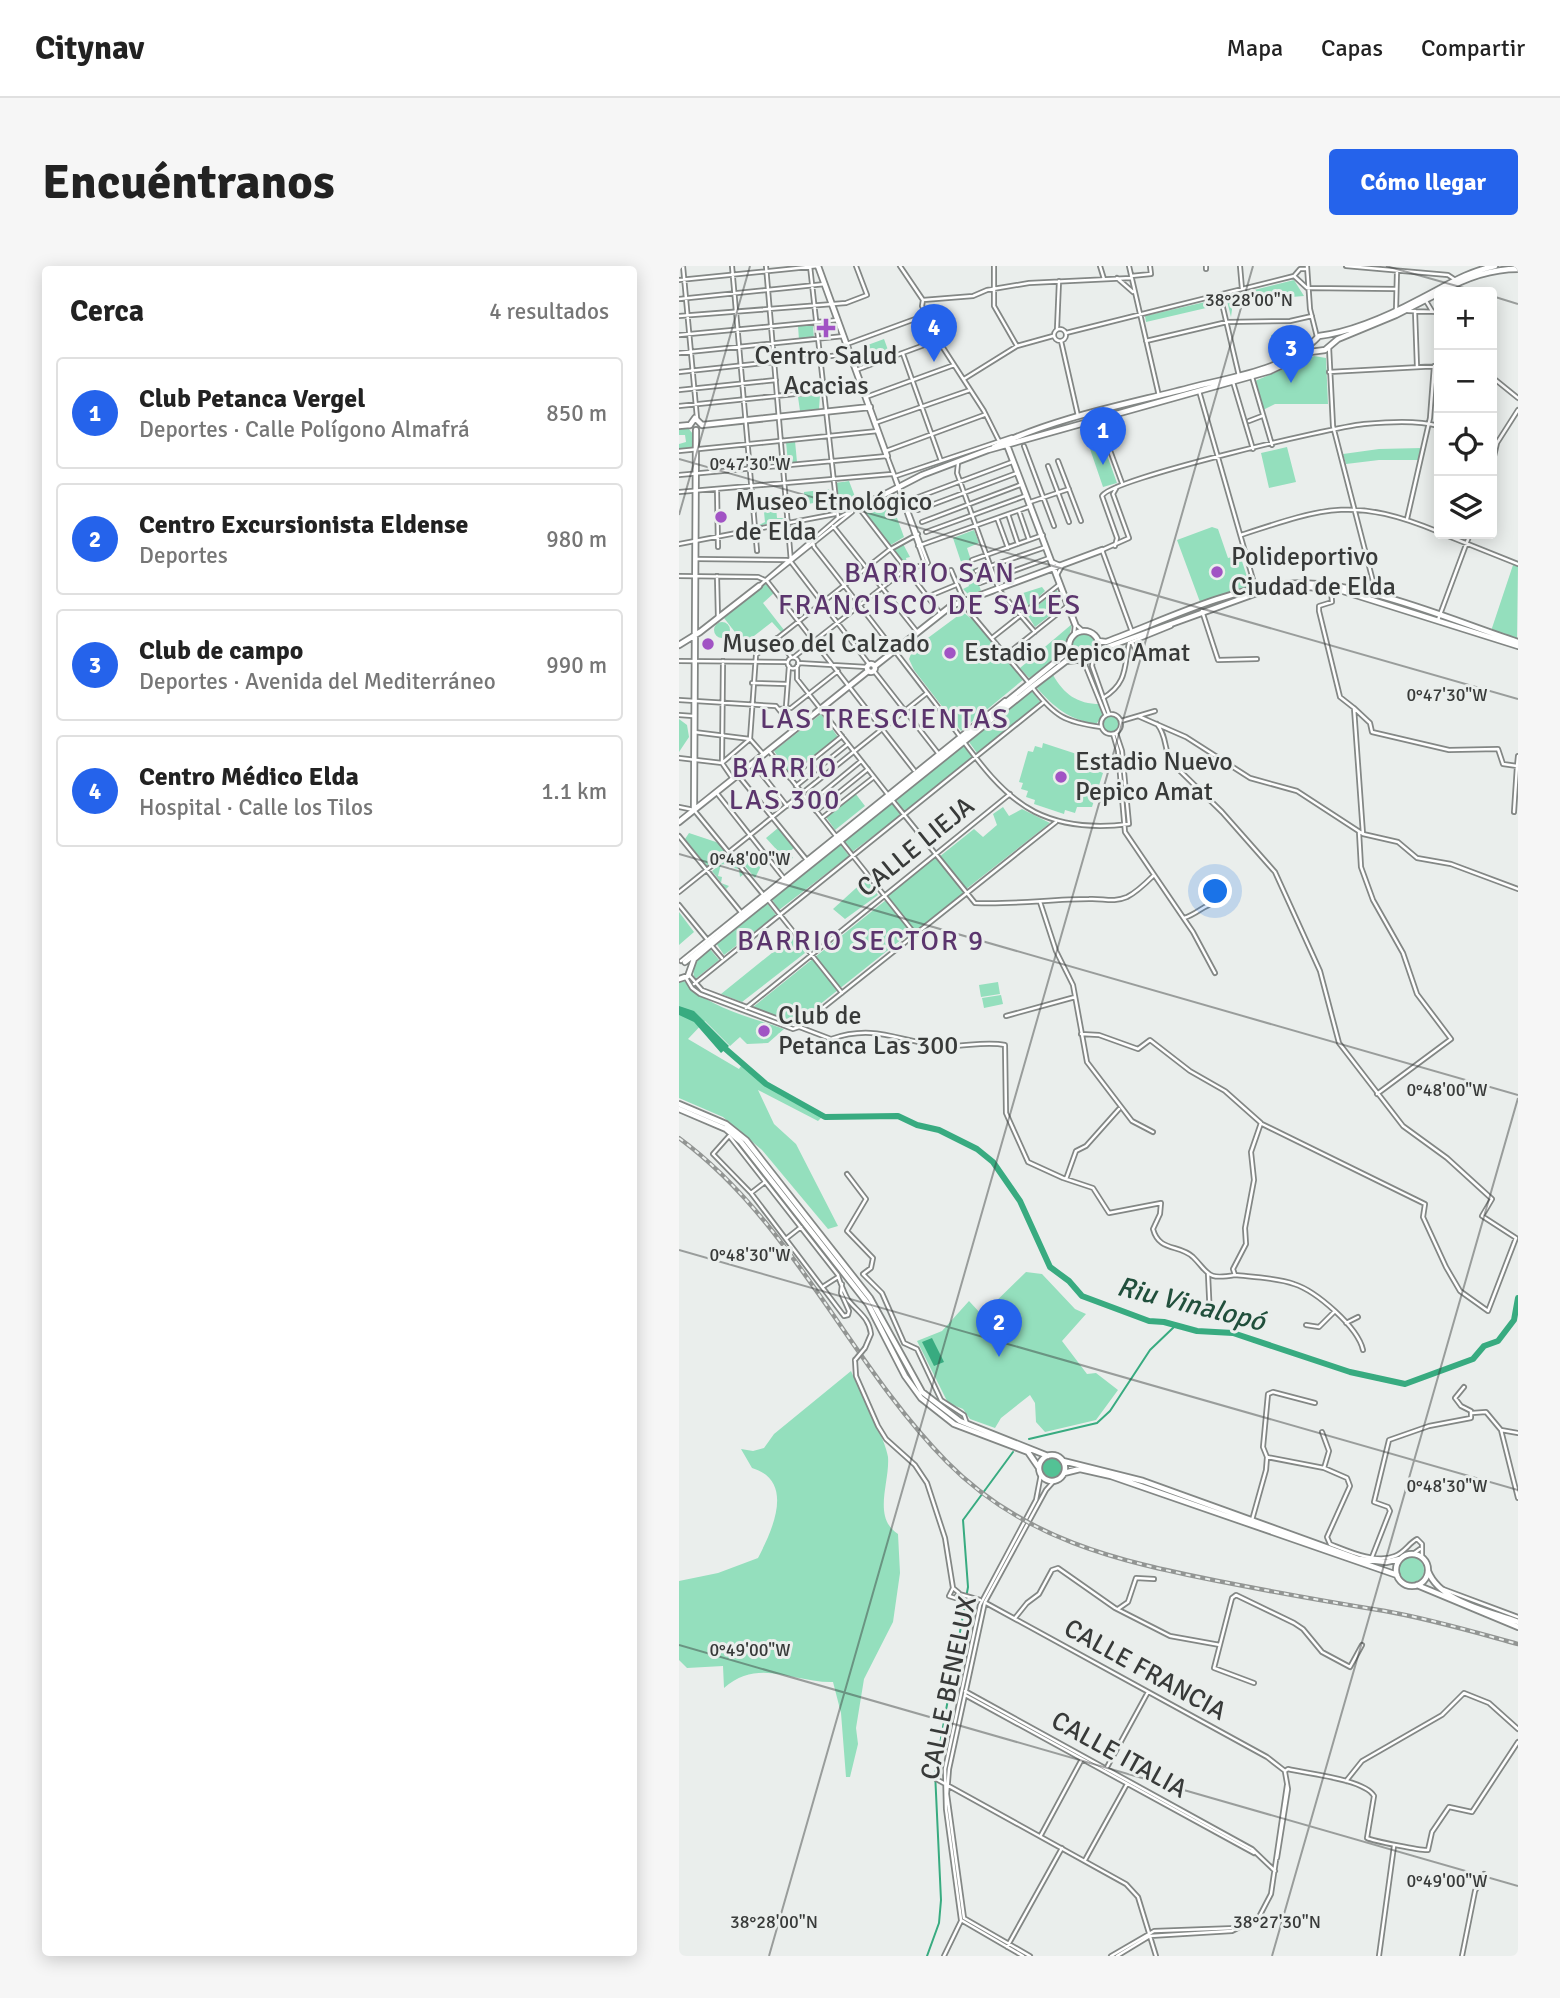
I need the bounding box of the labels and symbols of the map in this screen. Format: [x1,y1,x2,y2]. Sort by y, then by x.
text: 38°28'00"N [1205,289,1293,311]
pin: 4 [911,304,957,362]
marker: Centro Salud Acacias [816,318,836,338]
pin: 3 [1268,325,1314,383]
place label: Centro Salud Acacias [754,340,898,402]
pin: 1 [1080,407,1126,465]
text: 0°47'30"W [709,453,791,475]
place label: Museo Etnológico de Elda [735,486,932,548]
marker: Museo Etnológico de Elda [713,509,729,525]
place label: Polideportivo Ciudad de Elda [1231,541,1396,603]
district label: BARRIO SAN FRANCISCO DE SALES [778,556,1082,622]
marker: Polideportivo Ciudad de Elda [1209,564,1225,580]
place label: Museo del Calzado [722,628,930,660]
marker: Museo del Calzado [700,636,716,652]
place label: Estadio Pepico Amat [964,637,1190,669]
marker: Estadio Pepico Amat [942,645,958,661]
text: 0°47'30"W [1406,684,1488,706]
district label: LAS TRESCIENTAS [760,702,1010,736]
place label: Estadio Nuevo Pepico Amat [1075,746,1233,808]
district label: BARRIO LAS 300 [729,751,841,817]
marker: Estadio Nuevo Pepico Amat [1053,769,1069,785]
street label: CALLE LIEJA [851,790,981,904]
text: 0°48'00"W [709,848,791,870]
your location [1198,874,1232,908]
district label: BARRIO SECTOR 9 [737,924,985,958]
place label: Club de Petanca Las 300 [778,1000,958,1062]
marker: Club de Petanca Las 300 [756,1023,772,1039]
text: 0°48'00"W [1406,1079,1488,1101]
text: 0°48'30"W [709,1244,791,1266]
water label: Riu Vinalopó [1114,1269,1270,1339]
pin: 2 [976,1299,1022,1357]
text: 0°48'30"W [1406,1475,1488,1497]
street label: CALLE BENELUX [914,1593,984,1783]
street label: CALLE FRANCIA [1058,1612,1232,1728]
text: 0°49'00"W [709,1639,791,1661]
street label: CALLE ITALIA [1046,1705,1193,1805]
text: 0°49'00"W [1406,1870,1488,1892]
text: 38°28'00"N [730,1911,818,1933]
text: 38°27'30"N [1233,1911,1321,1933]

